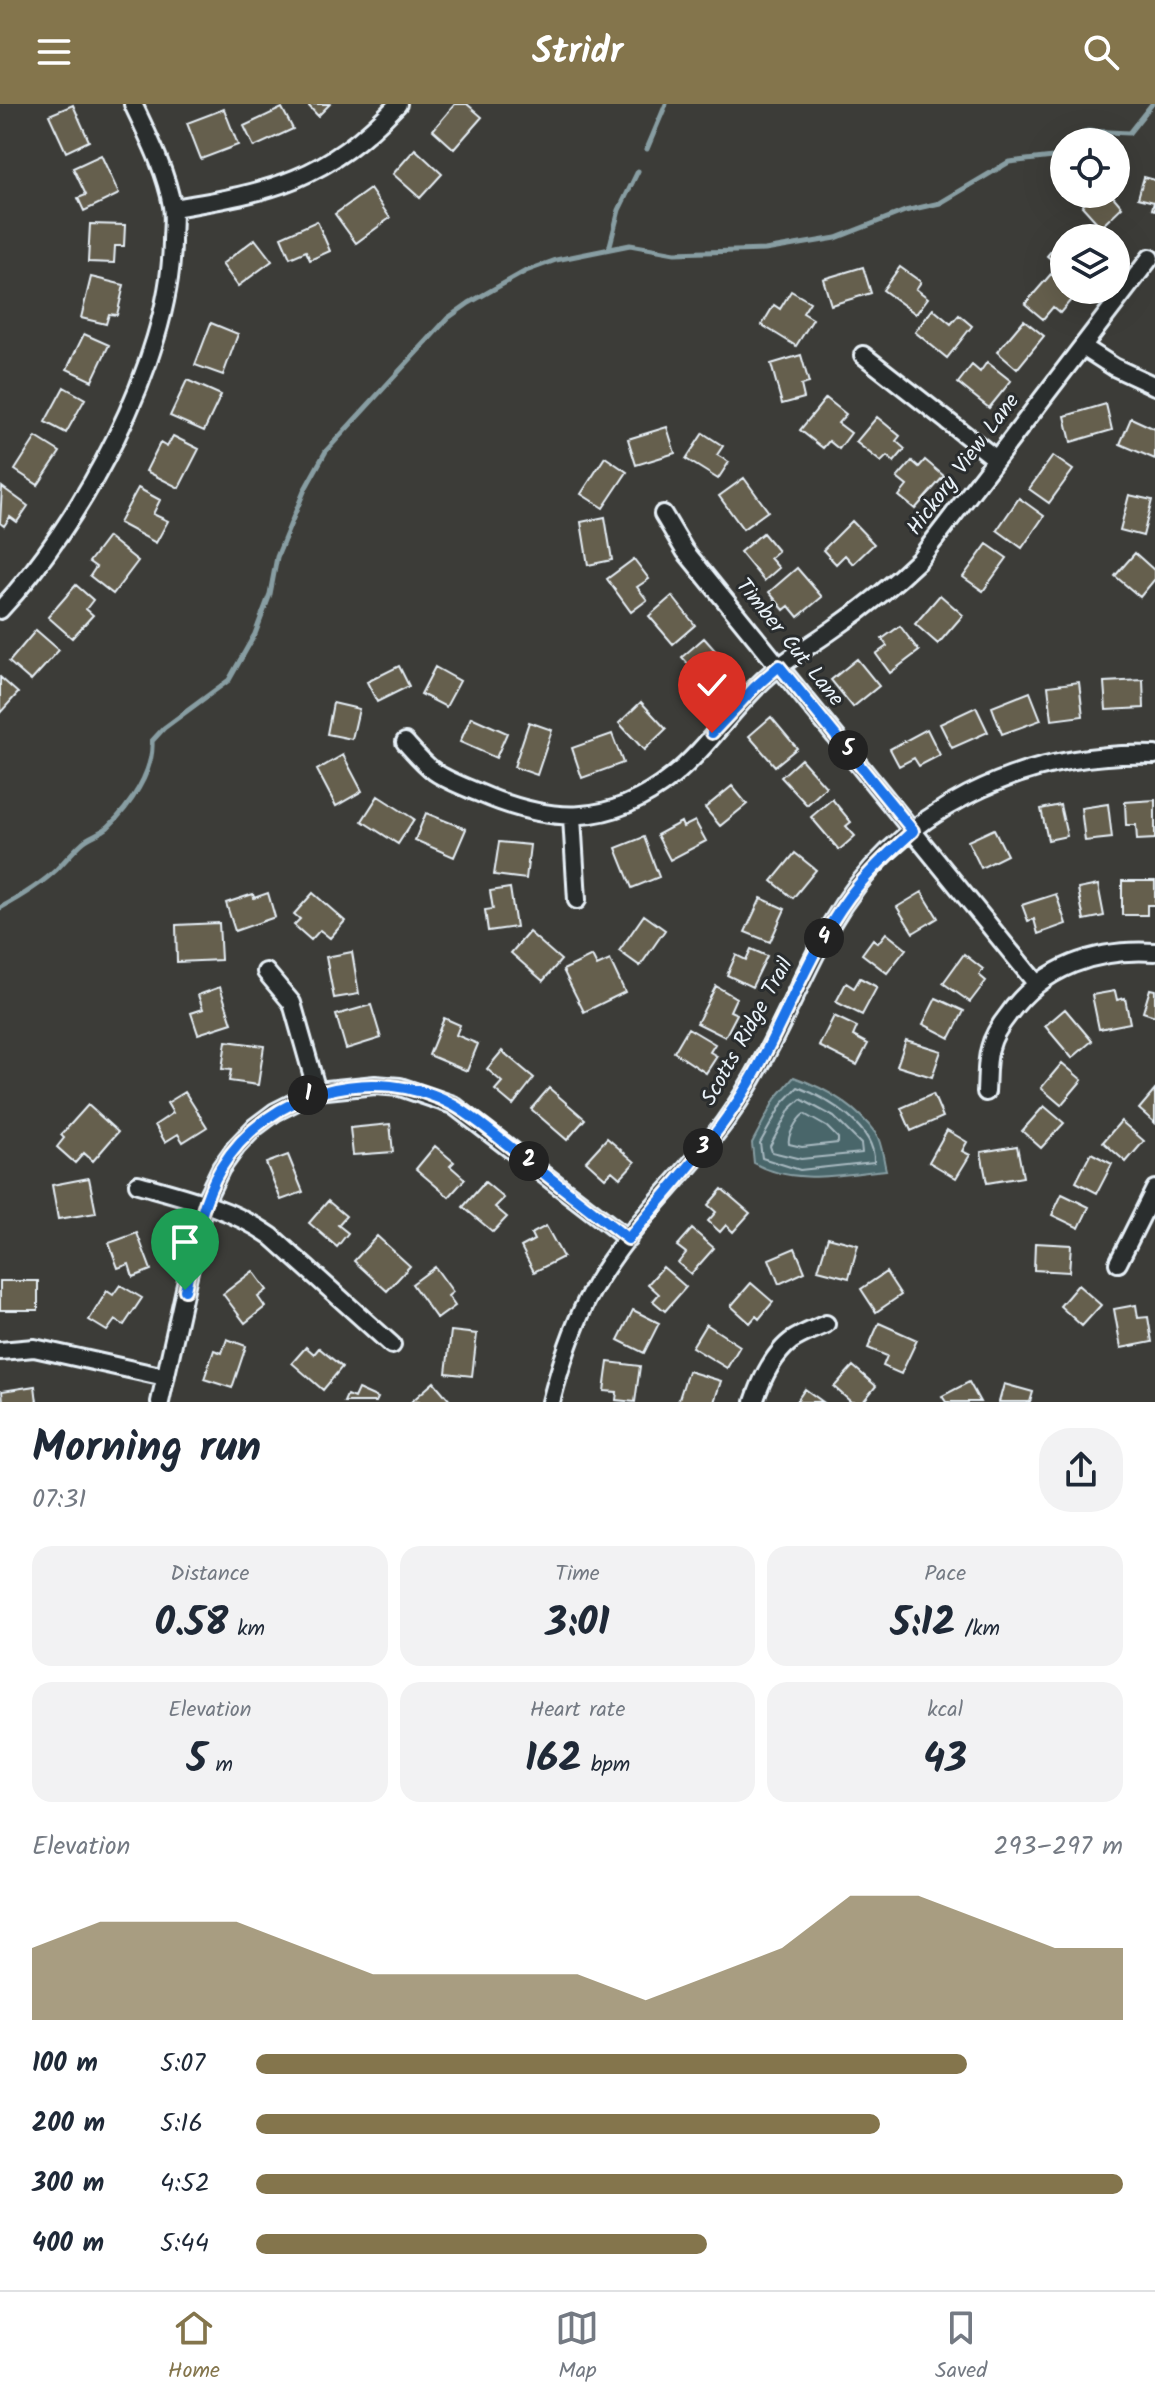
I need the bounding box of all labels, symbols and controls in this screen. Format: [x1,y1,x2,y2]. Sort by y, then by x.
text: Stridr [532,24,623,81]
icon: menu [32,30,76,74]
icon: search [1079,30,1123,74]
map controls [1050,128,1130,304]
button: locate [1050,128,1130,208]
button: layers [1050,224,1130,304]
street label: Hickory View Lane [899,386,1029,544]
street label: Timber Cut Lane [726,571,852,715]
pin [678,651,746,733]
icon: check [690,663,734,707]
pin: 5 [828,730,868,770]
text: 5 [842,732,854,767]
pin: 4 [804,918,844,958]
text: 4 [818,920,830,955]
street label: Scotts Ridge Trail [693,951,804,1113]
pin: 1 [288,1075,328,1115]
text: 1 [305,1077,311,1112]
pin: 3 [683,1128,723,1168]
text: 3 [697,1130,709,1165]
pin: 2 [509,1141,549,1181]
text: 2 [523,1143,535,1178]
pin [151,1208,219,1290]
icon: arrive [163,1220,207,1264]
text: Morning run [32,1414,261,1484]
button: share [1039,1428,1123,1512]
text: 07:31 [32,1479,86,1521]
text: Distance [170,1557,249,1592]
text: Time [555,1557,600,1592]
text: Pace [924,1557,966,1592]
text: 0.58 [155,1592,228,1656]
text: 3:01 [545,1592,610,1656]
text: 5:12 [890,1592,956,1656]
text: km [228,1612,265,1647]
text: /km [956,1612,1000,1647]
text: Elevation [168,1693,251,1728]
text: Heart rate [530,1693,625,1728]
text: kcal [927,1693,963,1728]
text: 5 [187,1728,207,1792]
text: 162 [525,1728,582,1792]
text: 43 [923,1728,967,1792]
text: m [207,1748,233,1783]
text: bpm [582,1748,630,1783]
text: Elevation [32,1826,130,1868]
text: 293–297 m [994,1826,1123,1868]
text: 100 m [32,2043,98,2085]
text: 5:07 [160,2043,205,2085]
text: 200 m [32,2103,105,2145]
text: 5:16 [160,2103,203,2145]
text: 300 m [32,2163,104,2205]
text: 4:52 [160,2163,210,2205]
text: 400 m [32,2223,104,2265]
text: 5:44 [160,2223,209,2265]
tab: Home [168,2306,220,2389]
tab: Map [555,2306,599,2389]
tab: Saved [935,2306,987,2389]

